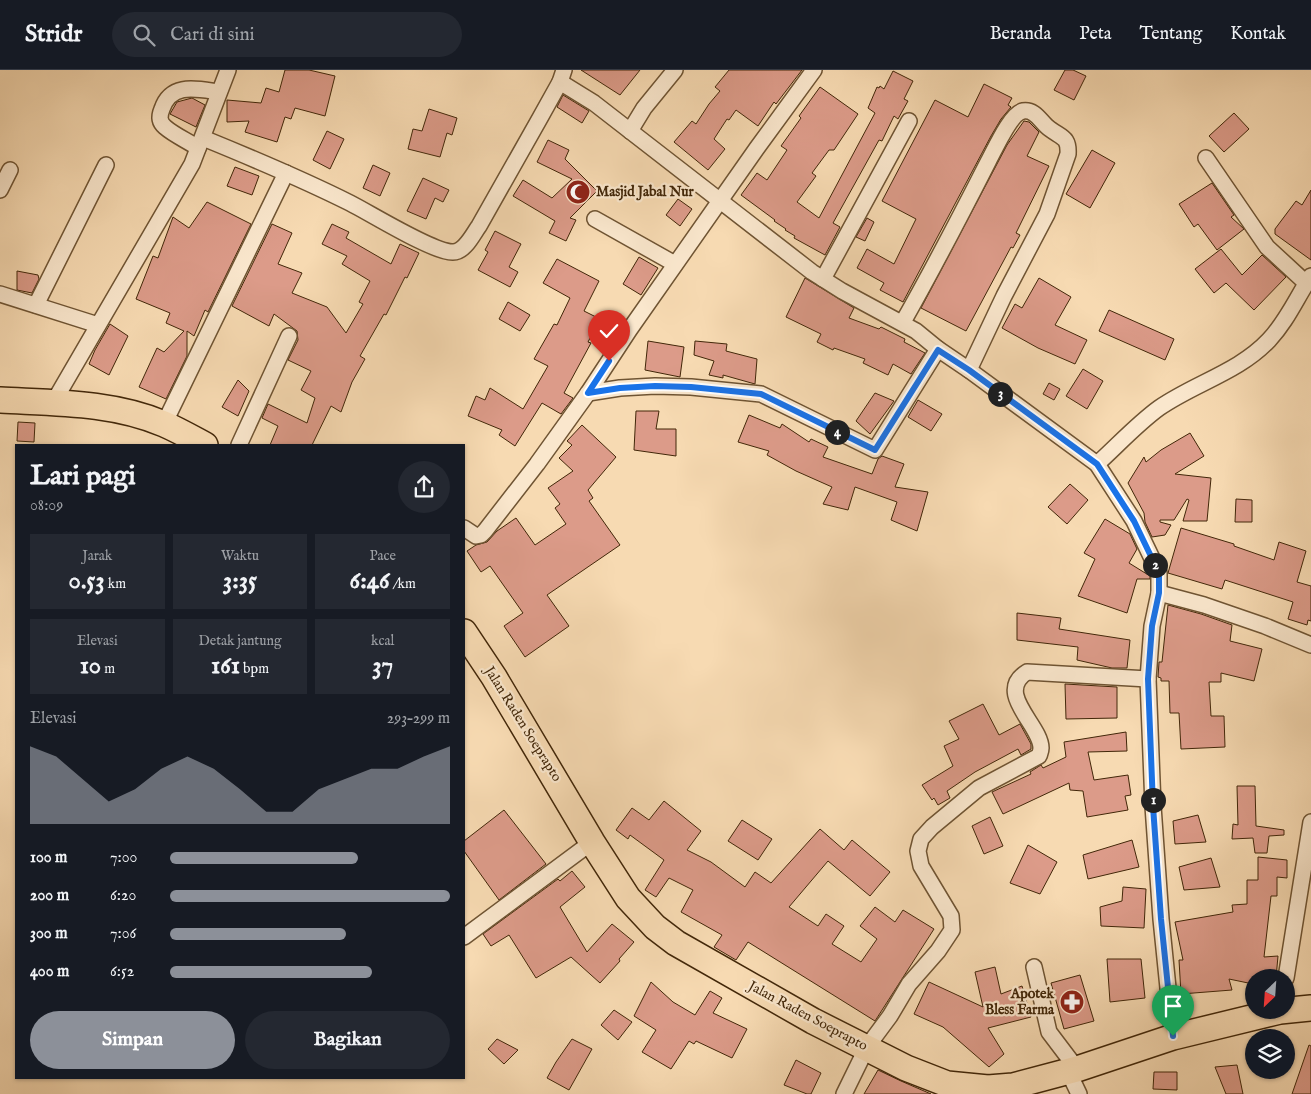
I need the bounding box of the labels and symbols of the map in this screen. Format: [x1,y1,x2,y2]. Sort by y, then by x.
mosque icon: Masjid Jabal Nur [565,179,591,205]
place label: Masjid Jabal Nur [596,183,694,201]
pin [588,310,630,361]
pin: 3 [988,382,1012,406]
pin: 4 [824,420,850,444]
pin: 2 [1142,552,1168,578]
street label: Jalan Raden Soeprapto [479,661,566,785]
pin: 1 [1140,788,1166,812]
north arrow [1245,969,1295,1019]
street label: Jalan Raden Soeprapto [743,976,871,1055]
place label: Apotek Bless Farma [985,985,1055,1019]
pin [1152,985,1194,1036]
pharmacy icon: Apotek Bless Farma [1059,989,1085,1015]

